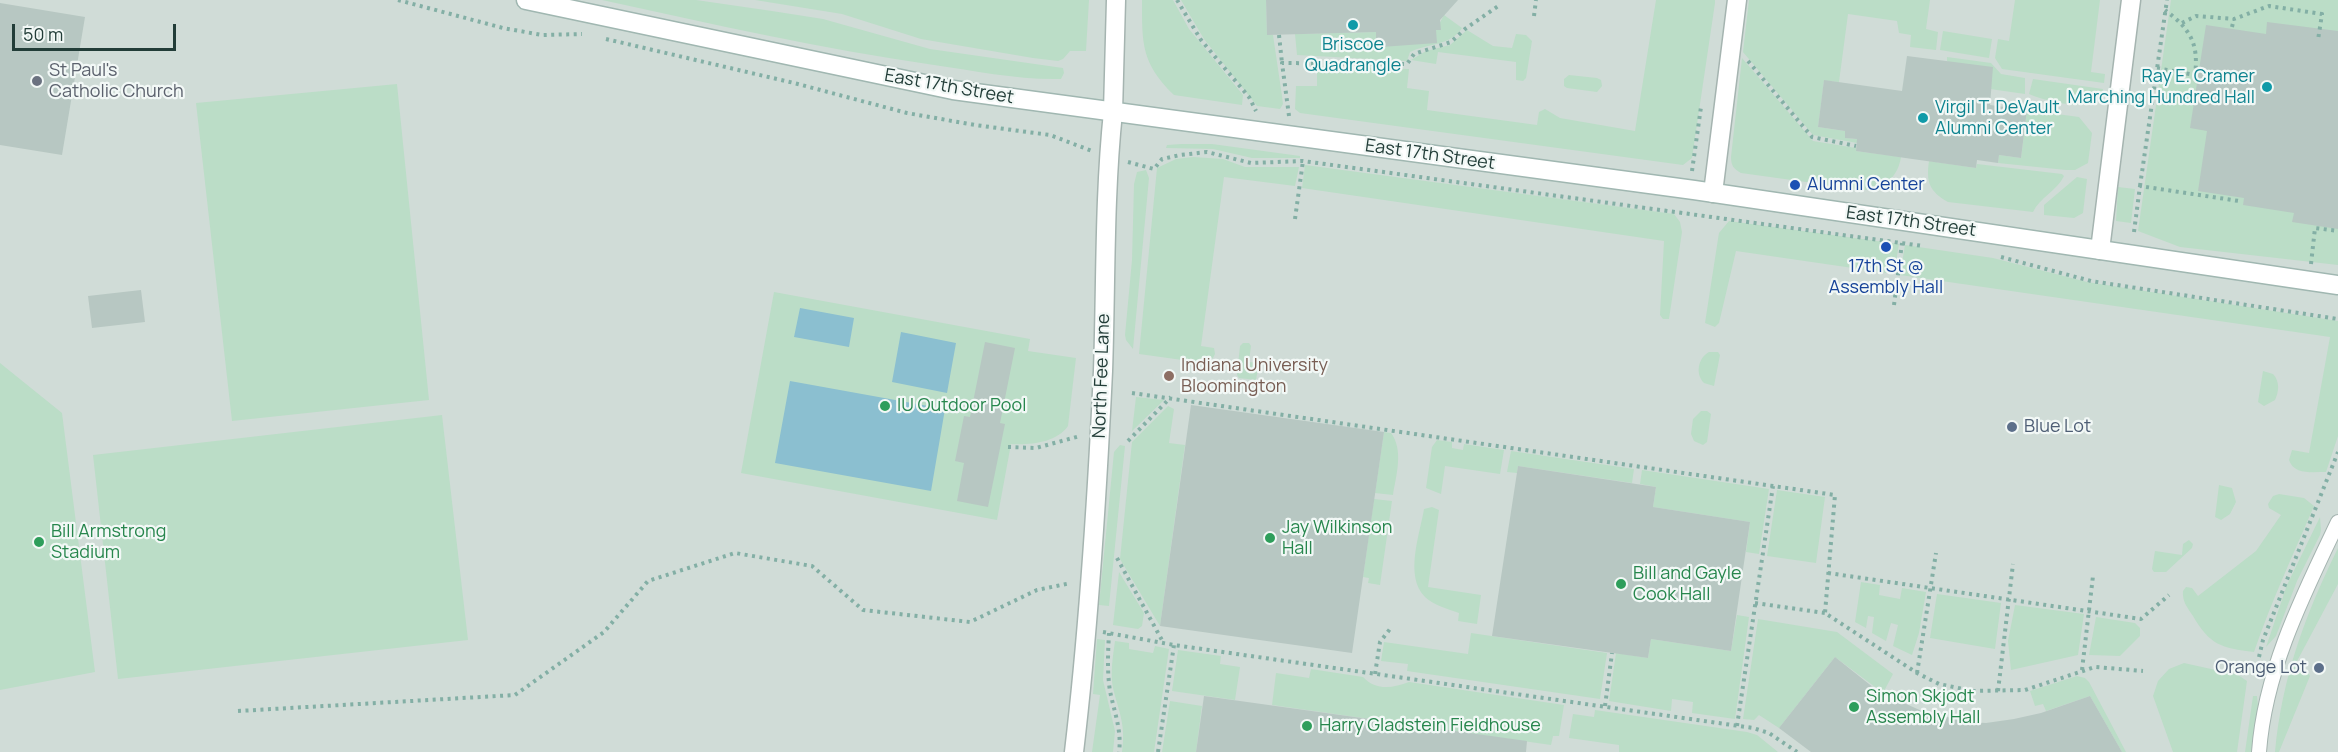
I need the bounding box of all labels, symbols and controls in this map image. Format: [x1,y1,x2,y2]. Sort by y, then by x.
scale bar [15,12,178,50]
marker: Briscoe Quadrangle [1346,18,1360,32]
text: 50 m [23,22,63,46]
place label: Briscoe Quadrangle [1305,34,1401,76]
place label: St Paul's Catholic Church [49,60,184,103]
street label: East 17th Street [883,65,1015,109]
place label: Ray E. Cramer Marching Hundred Hall [2068,66,2255,109]
marker: St Paul's Catholic Church [30,74,44,88]
marker: Ray E. Cramer Marching Hundred Hall [2260,80,2274,94]
place label: Virgil T. DeVault Alumni Center [1935,97,2060,140]
marker: Virgil T. DeVault Alumni Center [1916,111,1930,125]
street label: East 17th Street [1364,135,1496,175]
place label: Alumni Center [1807,174,1925,196]
marker: Alumni Center [1788,178,1802,192]
street label: East 17th Street [1845,202,1977,242]
marker: 17th St @ Assembly Hall [1879,240,1893,254]
place label: 17th St @ Assembly Hall [1829,256,1943,298]
street label: North Fee Lane [1089,313,1115,439]
place label: Indiana University Bloomington [1181,355,1328,398]
marker: Indiana University Bloomington [1162,369,1176,383]
place label: IU Outdoor Pool [897,395,1026,417]
marker: IU Outdoor Pool [878,399,892,413]
place label: Blue Lot [2024,416,2091,438]
marker: Blue Lot [2005,420,2019,434]
place label: Jay Wilkinson Hall [1282,517,1392,560]
place label: Bill Armstrong Stadium [51,521,166,564]
marker: Jay Wilkinson Hall [1263,531,1277,545]
marker: Bill Armstrong Stadium [32,535,46,549]
place label: Bill and Gayle Cook Hall [1633,563,1742,606]
marker: Bill and Gayle Cook Hall [1614,577,1628,591]
place label: Orange Lot [2215,657,2307,679]
marker: Orange Lot [2312,661,2326,675]
place label: Simon Skjodt Assembly Hall [1866,686,1980,728]
marker: Simon Skjodt Assembly Hall [1847,700,1861,714]
place label: Harry Gladstein Fieldhouse [1319,715,1541,737]
marker: Harry Gladstein Fieldhouse [1300,719,1314,733]

